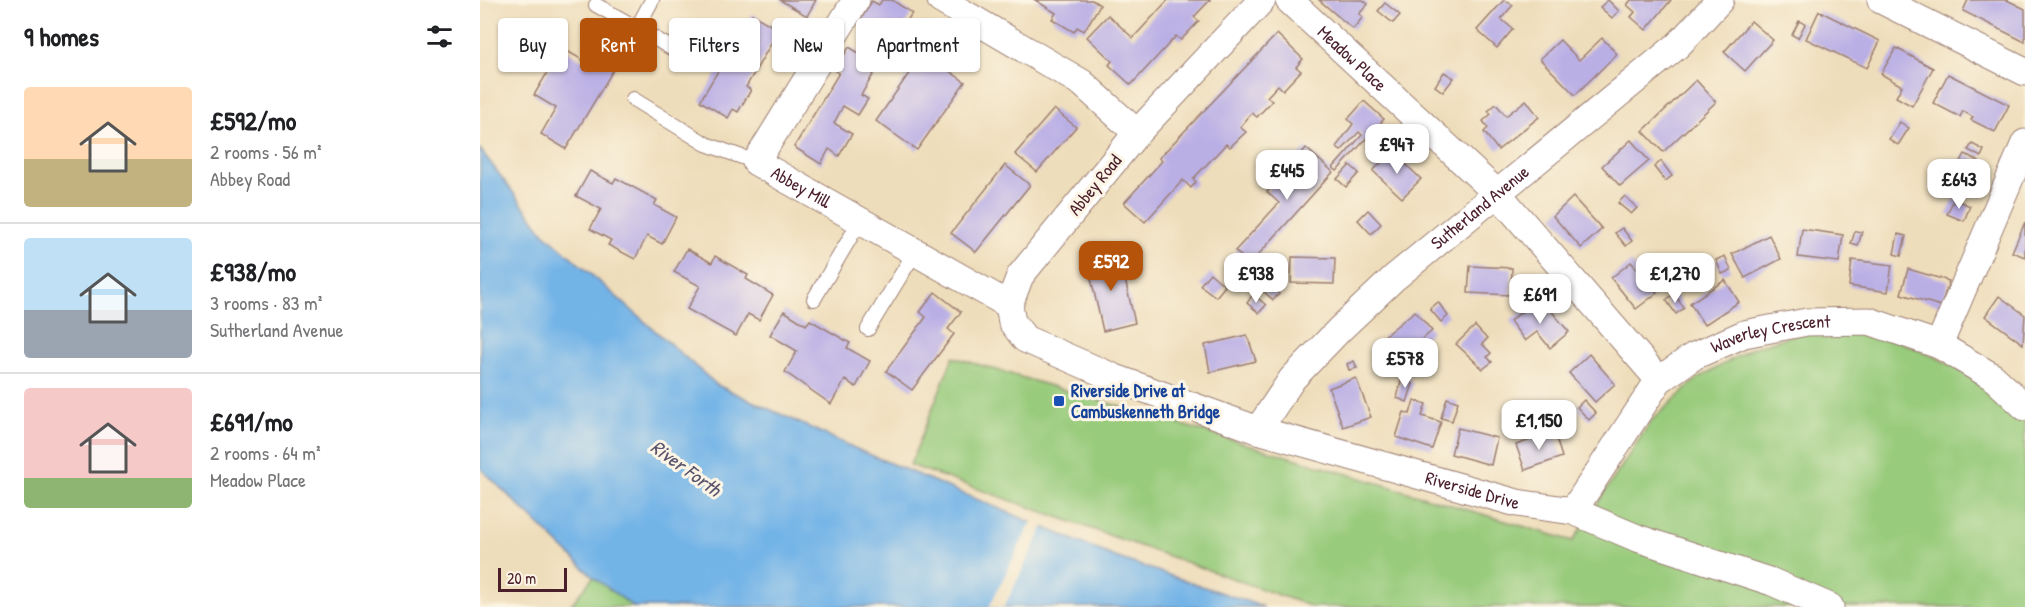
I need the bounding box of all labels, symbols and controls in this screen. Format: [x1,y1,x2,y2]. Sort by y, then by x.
chip: Buy [498,18,568,72]
chip: Rent [580,18,657,72]
chip: Filters [669,18,760,72]
chip: New [772,18,844,72]
chip: Apartment [856,18,980,72]
text: 9 homes [24,19,99,54]
icon: filters [423,20,456,53]
street label: Meadow Place [1312,20,1393,97]
text: £592/mo [210,103,296,138]
icon: home [72,111,144,183]
pin: £947 [1361,124,1433,175]
text: £947 [1379,130,1415,157]
text: 2 rooms · 56 m² [210,138,322,165]
street label: Abbey Road [1062,149,1127,221]
pin: £445 [1251,150,1323,201]
text: £445 [1270,156,1304,183]
street label: Sutherland Avenue [1425,159,1534,255]
pin: £643 [1923,159,1995,210]
street label: Abbey Mill [767,160,836,214]
text: Abbey Road [210,165,290,192]
text: £643 [1941,165,1977,192]
pin: £592 [1075,241,1147,292]
text: £592 [1093,247,1129,274]
pin: £938 [1220,253,1292,304]
pin: £1,270 [1626,253,1724,304]
text: £938/mo [210,254,296,289]
text: £938 [1238,259,1274,286]
text: £1,270 [1650,259,1700,286]
icon: home [72,262,144,334]
pin: £691 [1504,274,1576,325]
text: £691 [1523,280,1557,307]
text: 3 rooms · 83 m² [210,289,322,316]
street label: Waverley Crescent [1707,309,1831,359]
text: Sutherland Avenue [210,316,343,343]
pin: £578 [1369,338,1441,389]
text: £578 [1386,344,1424,371]
place label: Riverside Drive at Cambuskenneth Bridge [1071,378,1221,425]
marker: Riverside Drive at Cambuskenneth Bridge [1052,394,1066,408]
pin: £1,150 [1490,400,1588,451]
text: £691/mo [210,404,293,439]
text: £1,150 [1516,406,1562,433]
icon: home [72,412,144,484]
water label: River Forth [646,433,728,503]
text: 2 rooms · 64 m² [210,439,321,466]
street label: Riverside Drive [1423,465,1523,515]
text: Meadow Place [210,466,306,493]
scale bar [498,565,567,592]
text: 20 m [507,567,536,589]

